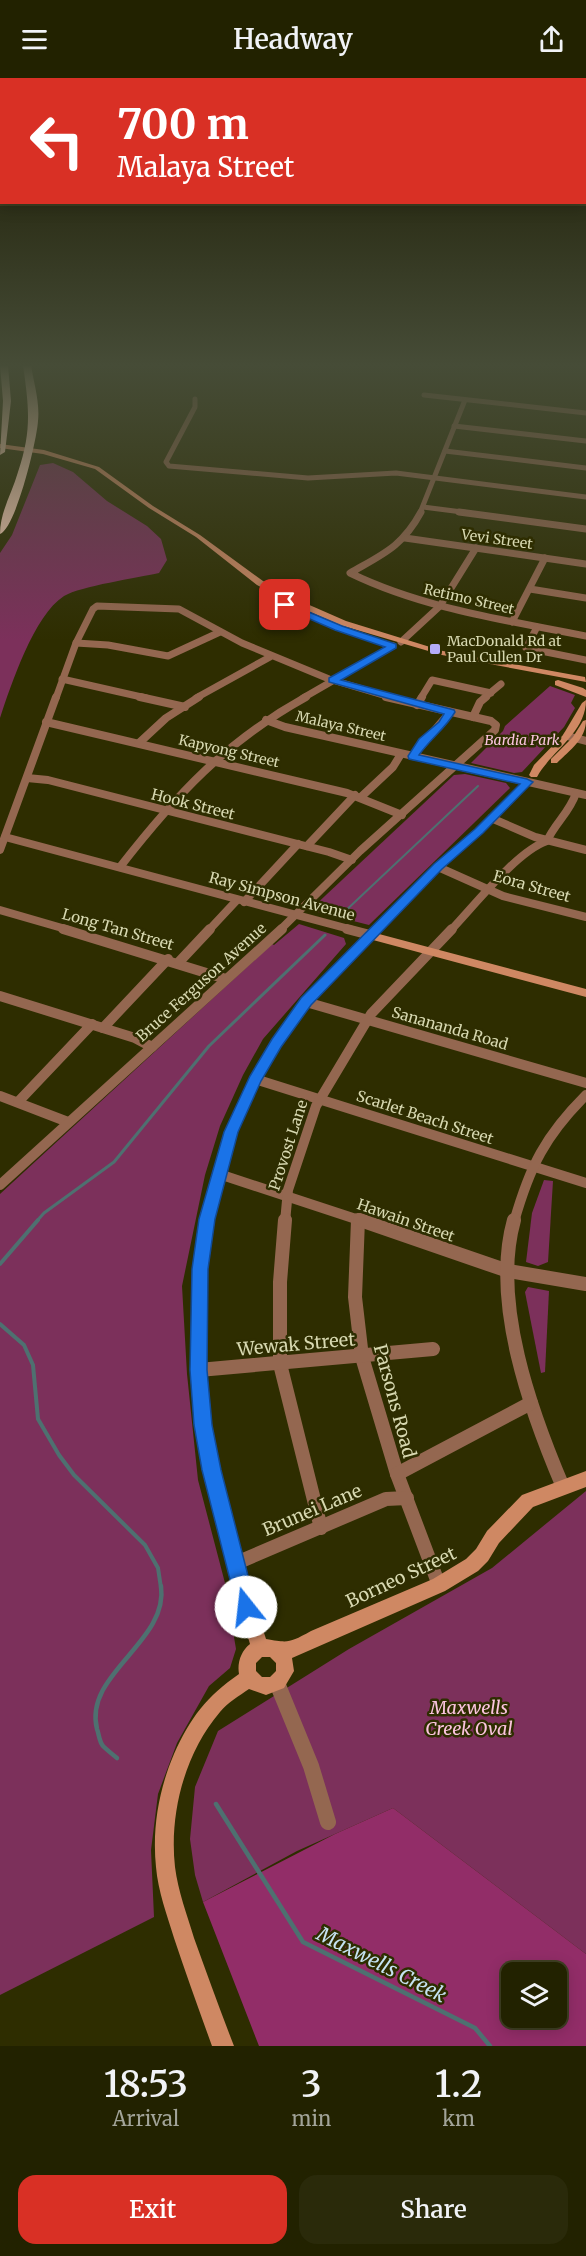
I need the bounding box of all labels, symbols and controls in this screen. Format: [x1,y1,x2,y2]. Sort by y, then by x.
text: Headway [233,22,353,56]
icon: menu [18,23,51,56]
icon: share [535,23,568,56]
text: 700 m [117,98,249,150]
icon: left [18,102,96,180]
text: Malaya Street [117,150,294,184]
street label: Vevi Street [459,525,534,553]
pin [259,579,310,630]
street label: Retimo Street [422,580,517,618]
icon: arrive [268,588,301,621]
place label: MacDonald Rd at Paul Cullen Dr [447,632,562,666]
marker: MacDonald Rd at Paul Cullen Dr [428,642,442,656]
street label: Malaya Street [294,707,388,745]
street label: Kapyong Street [177,731,282,771]
park label: Bardia Park [485,731,560,749]
street label: Hook Street [149,784,237,824]
street label: Eora Street [491,866,573,906]
street label: Ray Simpson Avenue [207,867,357,925]
street label: Long Tan Street [60,904,176,954]
street label: Bruce Ferguson Avenue [132,918,270,1045]
street label: Sanananda Road [390,1002,510,1054]
street label: Scarlet Beach Street [354,1086,496,1148]
street label: Provost Lane [264,1097,312,1193]
street label: Hawain Street [355,1194,457,1246]
street label: Wewak Street [235,1327,356,1361]
street label: Parsons Road [369,1342,421,1461]
street label: Brunei Lane [259,1479,365,1541]
street label: Borneo Street [342,1541,460,1613]
position arrow [214,1575,278,1639]
park label: Maxwells Creek Oval [425,1696,513,1740]
water label: Maxwells Creek [312,1920,451,2007]
map controls [501,1962,567,2028]
button: layers [501,1962,567,2028]
text: 18:53 [104,2062,188,2107]
text: 3 [301,2062,322,2107]
text: 1.2 [435,2062,482,2107]
text: Arrival [112,2106,179,2131]
text: min [292,2106,331,2131]
text: km [442,2106,475,2131]
button: Exit [18,2175,287,2244]
button: Share [299,2175,568,2244]

